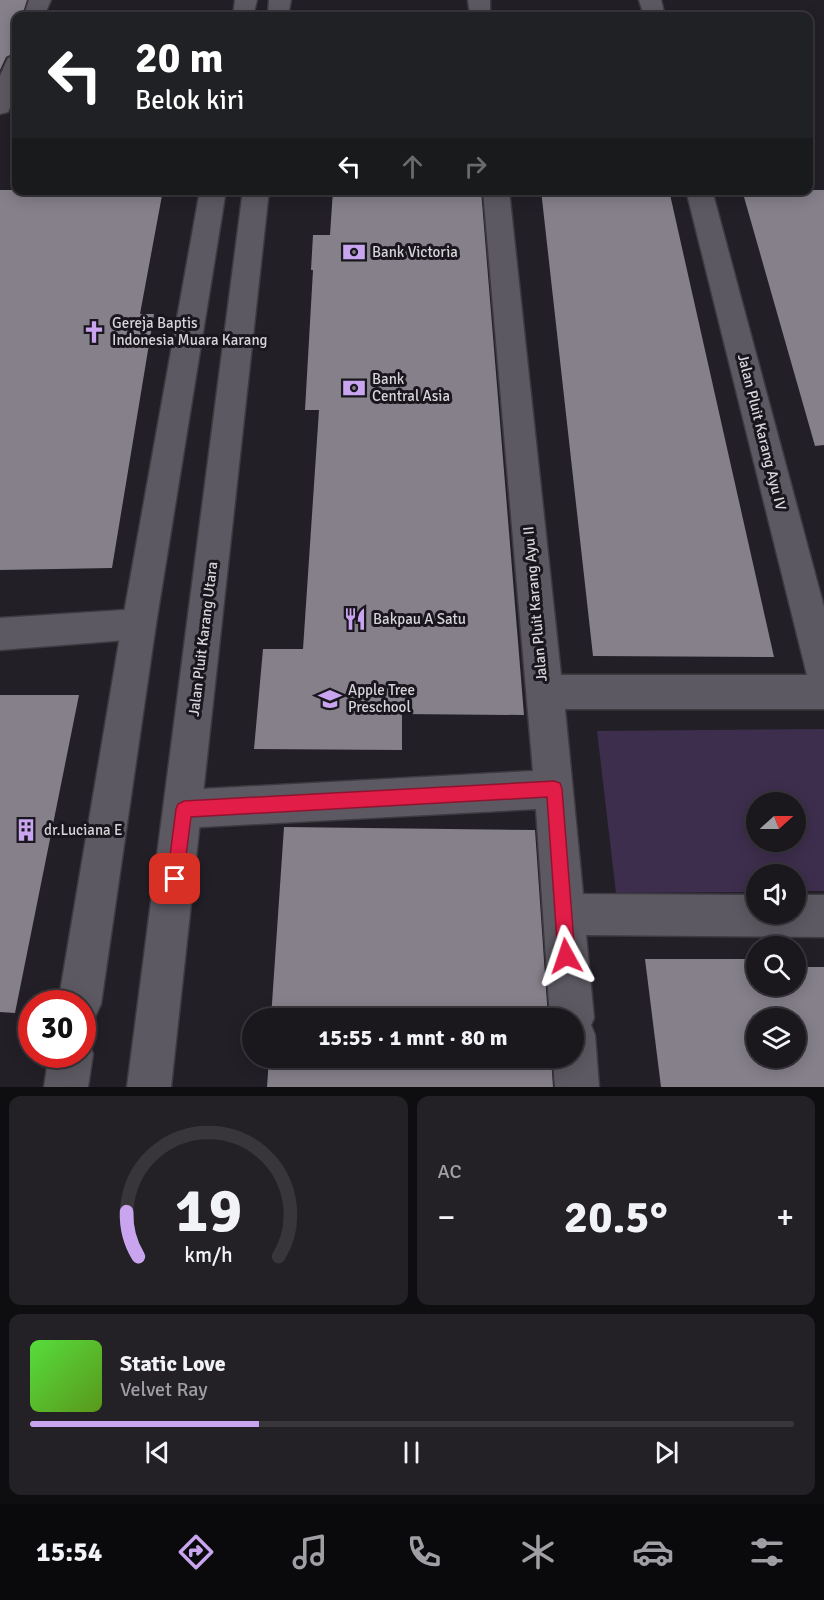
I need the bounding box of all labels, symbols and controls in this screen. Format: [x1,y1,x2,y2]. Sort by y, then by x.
text: 20 m [135,33,224,84]
icon: left [36,36,114,114]
text: Belok kiri [135,84,244,117]
icon: left [333,150,366,183]
icon: ahead [396,150,429,183]
icon: right [459,150,492,183]
bank icon: Bank Victoria [341,239,367,265]
place label: Bank Victoria [372,243,458,261]
place label: Gereja Baptis Indonesia Muara Karang [112,314,268,349]
church icon: Gereja Baptis Indonesia Muara Karang [81,319,107,345]
street label: Jalan Pluit Karang Ayu IV [734,352,790,512]
place label: Bank Central Asia [372,370,450,405]
bank icon: Bank Central Asia [341,375,367,401]
street label: Jalan Pluit Karang Ayu II [519,525,551,683]
street label: Jalan Pluit Karang Utara [185,561,221,717]
restaurant icon: Bakpau A Satu [342,606,368,632]
place label: Bakpau A Satu [373,610,466,628]
place label: Apple Tree Preschool [348,681,415,716]
school or university icon: Apple Tree Preschool [317,686,343,712]
north arrow [746,792,806,852]
map controls [746,792,806,1068]
building icon: dr.Luciana E [13,817,39,843]
place label: dr.Luciana E [44,821,123,839]
pin [149,853,200,904]
icon: arrive [158,862,191,895]
button: sound [746,864,806,924]
position arrow [534,924,598,988]
button: search [746,936,806,996]
speed limit sign: 30 [18,990,96,1068]
button: layers [746,1008,806,1068]
text: 15:55 · 1 mnt · 80 m [318,1024,508,1051]
text: AC [438,1159,462,1184]
text: 19 [175,1172,242,1249]
text: 20.5° [564,1190,668,1245]
text: − [438,1197,455,1238]
text: + [776,1197,794,1238]
text: km/h [184,1243,233,1269]
text: Static Love [120,1350,226,1377]
text: Velvet Ray [120,1377,208,1402]
icon: previous [141,1436,174,1469]
icon: pause [395,1436,428,1469]
icon: next [650,1436,683,1469]
icon: directions [175,1531,217,1573]
icon: music [289,1531,331,1573]
icon: phone [403,1531,445,1573]
icon: climate [517,1531,559,1573]
icon: car [632,1531,674,1573]
icon: filters [746,1531,788,1573]
text: 15:54 [36,1536,102,1569]

